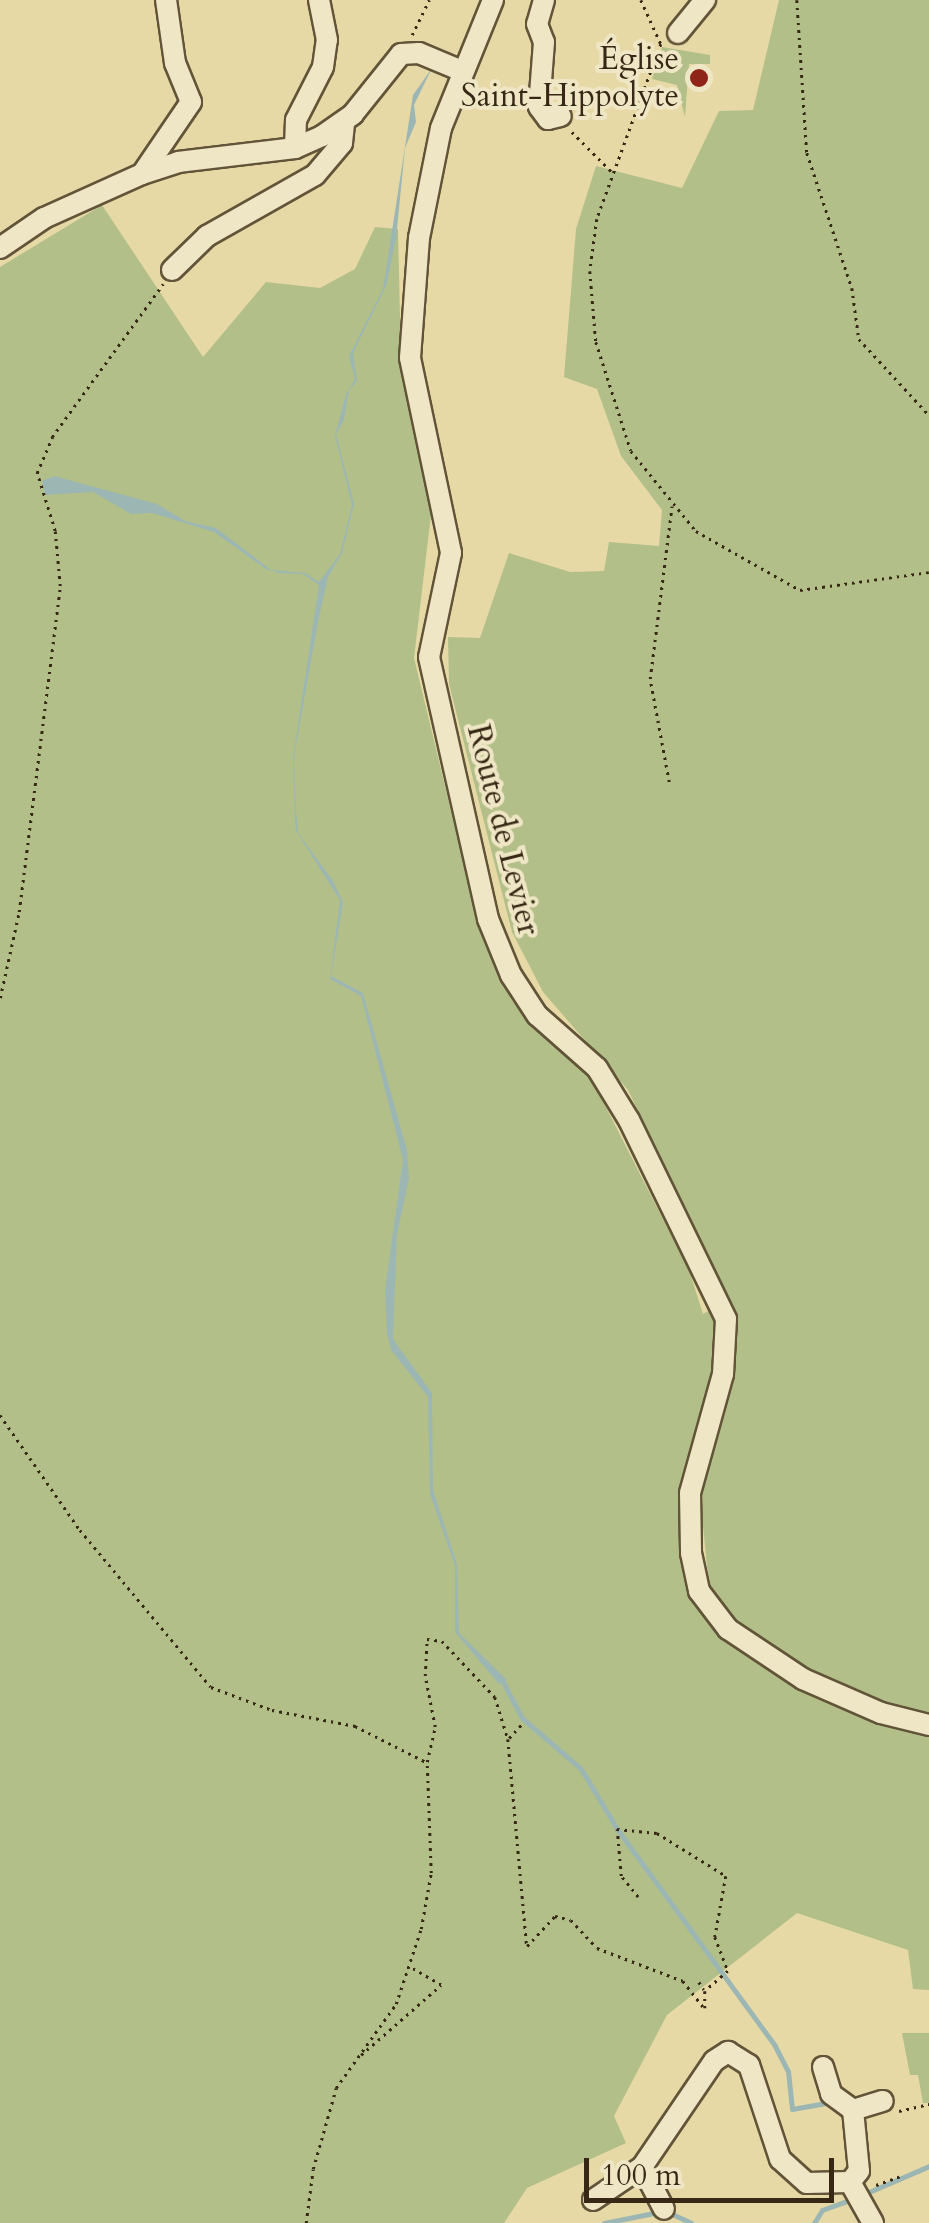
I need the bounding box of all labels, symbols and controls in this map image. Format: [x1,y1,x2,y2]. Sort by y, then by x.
place label: Église Saint-Hippolyte [461,41,679,116]
marker: Église Saint-Hippolyte [688,67,710,89]
street label: Route de Levier [458,721,548,939]
scale bar [589,2138,839,2200]
text: 100 m [601,2155,681,2196]

